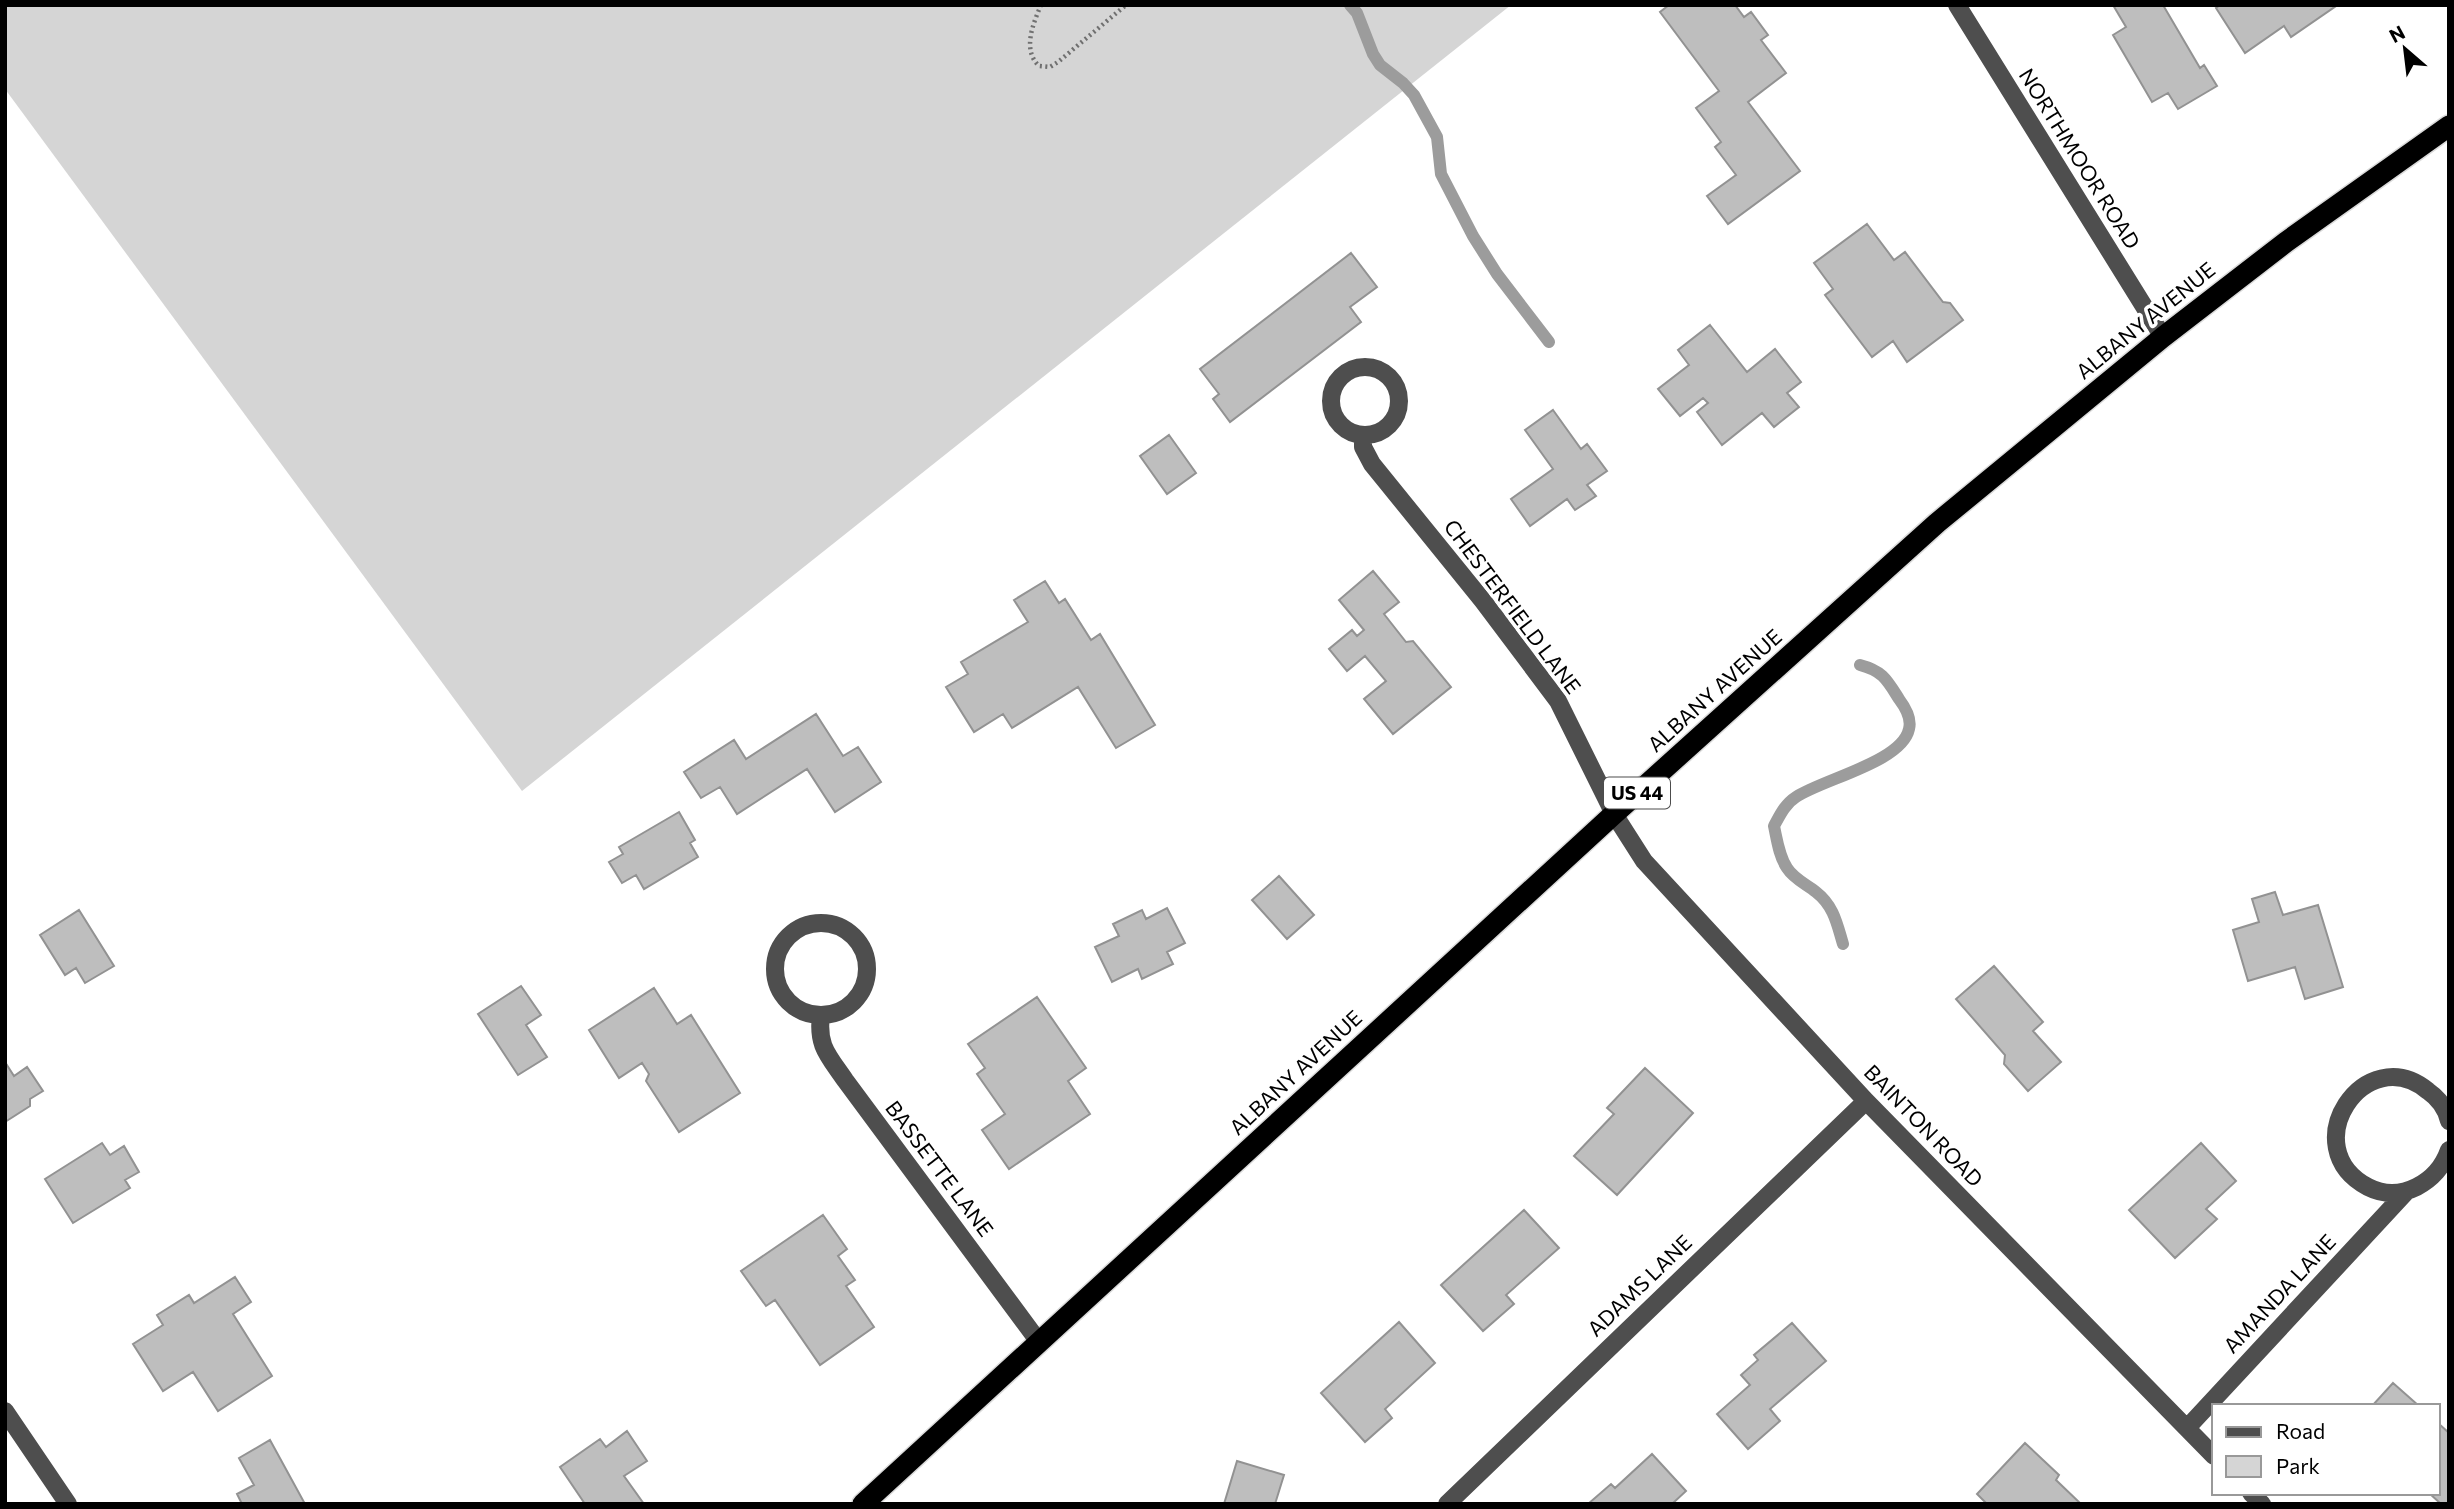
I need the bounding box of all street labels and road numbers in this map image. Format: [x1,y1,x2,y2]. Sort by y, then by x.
street label: NORTHMOOR ROAD [2015,63,2146,253]
street label: ALBANY AVENUE [2071,256,2220,384]
street label: CHESTERFIELD LANE [1440,514,1587,698]
street label: ALBANY AVENUE [1642,623,1786,757]
road number: US 44 [1604,778,1670,808]
street label: ALBANY AVENUE [1224,1004,1366,1140]
street label: BAINTON ROAD [1860,1059,1989,1191]
street label: BASSETTE LANE [881,1095,999,1241]
street label: AMANDA LANE [2218,1228,2340,1357]
street label: ADAMS LANE [1582,1229,1696,1341]

